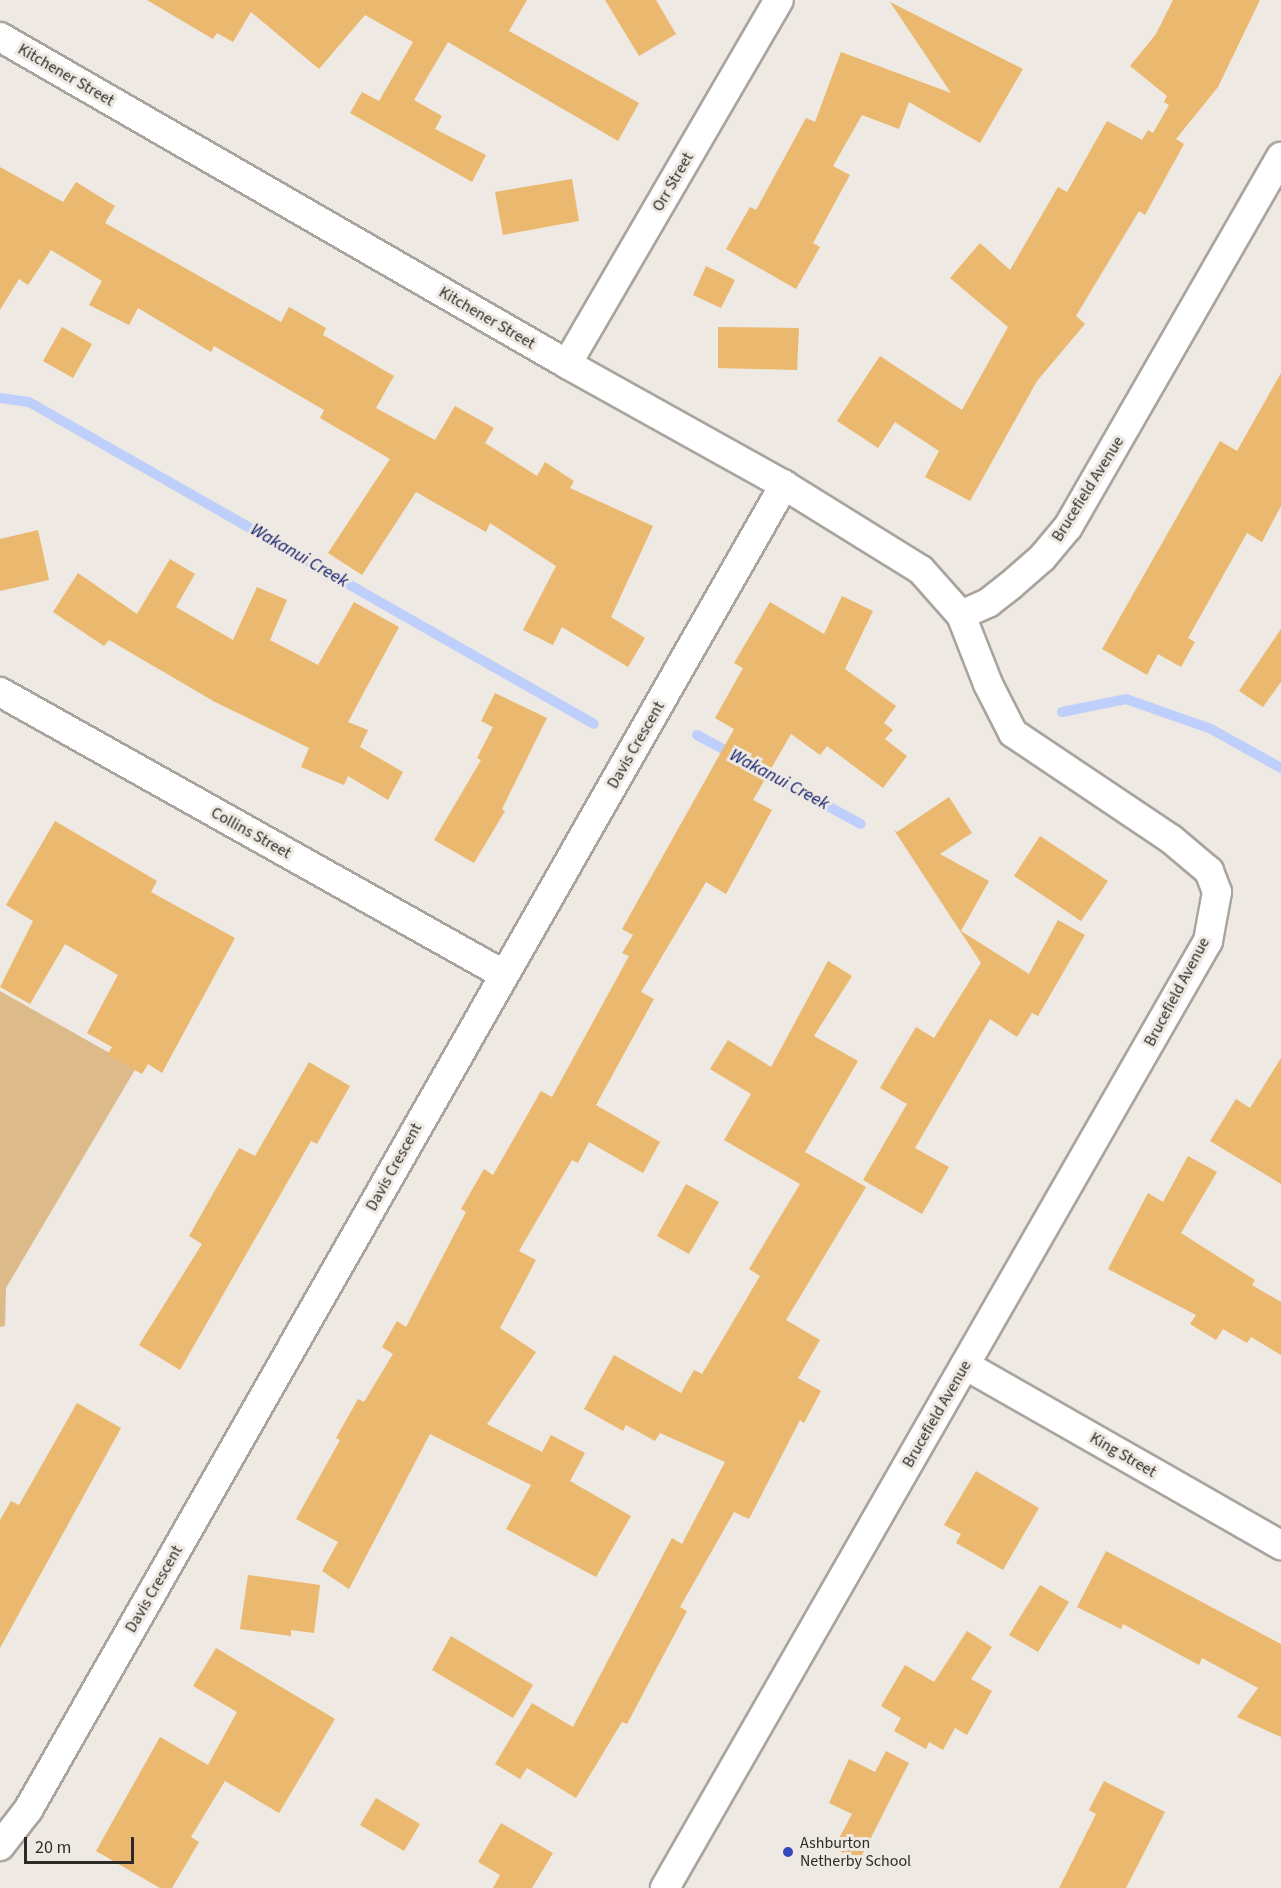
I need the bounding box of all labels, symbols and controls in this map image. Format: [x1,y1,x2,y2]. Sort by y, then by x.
street label: Kitchener Street [14,40,118,110]
street label: Orr Street [648,149,698,215]
street label: Kitchener Street [435,283,539,353]
street label: Brucefield Avenue [1048,433,1128,545]
water label: Wakanui Creek [246,519,352,593]
street label: Davis Crescent [603,698,669,792]
water label: Wakanui Creek [726,745,832,815]
street label: Collins Street [208,803,294,863]
street label: Brucefield Avenue [1140,934,1214,1050]
street label: Davis Crescent [362,1120,426,1214]
street label: Brucefield Avenue [899,1357,975,1471]
street label: King Street [1086,1428,1160,1482]
street label: Davis Crescent [121,1542,187,1636]
scale bar [27,1825,136,1863]
place label: Ashburton Netherby School [800,1833,911,1871]
text: 20 m [35,1835,71,1860]
marker: Ashburton Netherby School [781,1845,795,1859]

